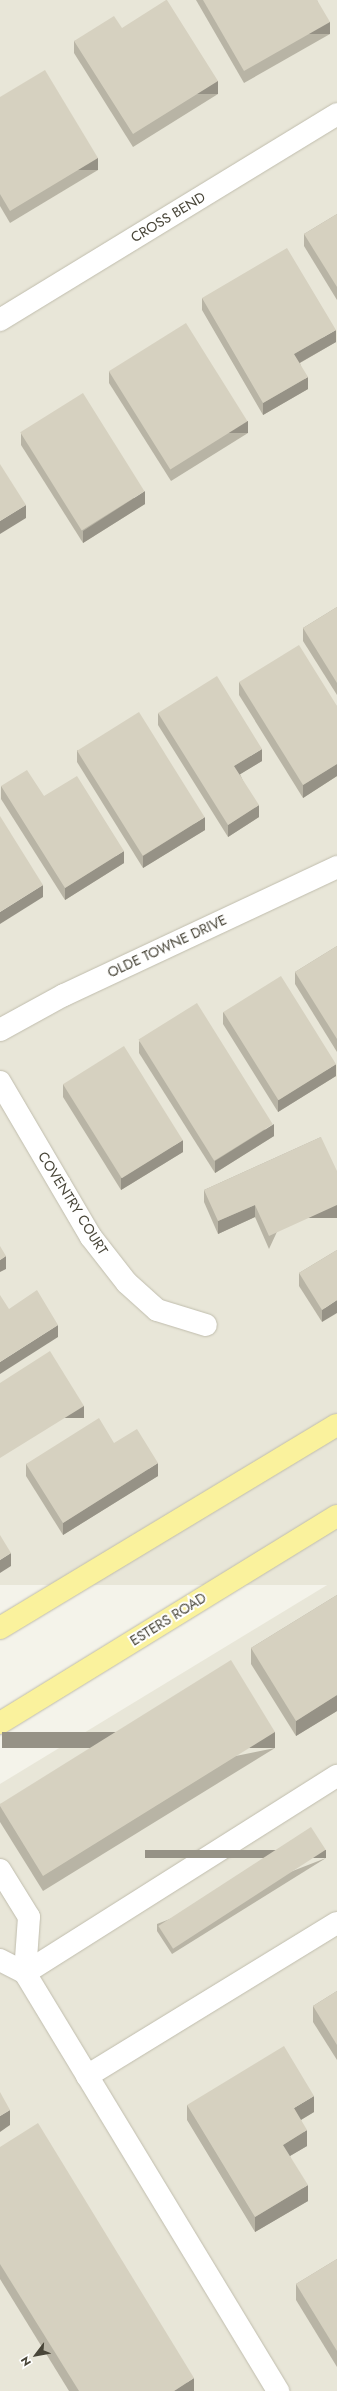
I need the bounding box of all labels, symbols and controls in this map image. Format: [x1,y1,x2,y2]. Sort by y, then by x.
street label: CROSS BEND [128,188,208,246]
street label: OLDE TOWNE DRIVE [105,911,229,981]
street label: COVENTRY COURT [35,1148,111,1258]
street label: ESTERS ROAD [127,1589,209,1649]
north arrow [16,2335,56,2375]
text: N [17,2353,35,2369]

